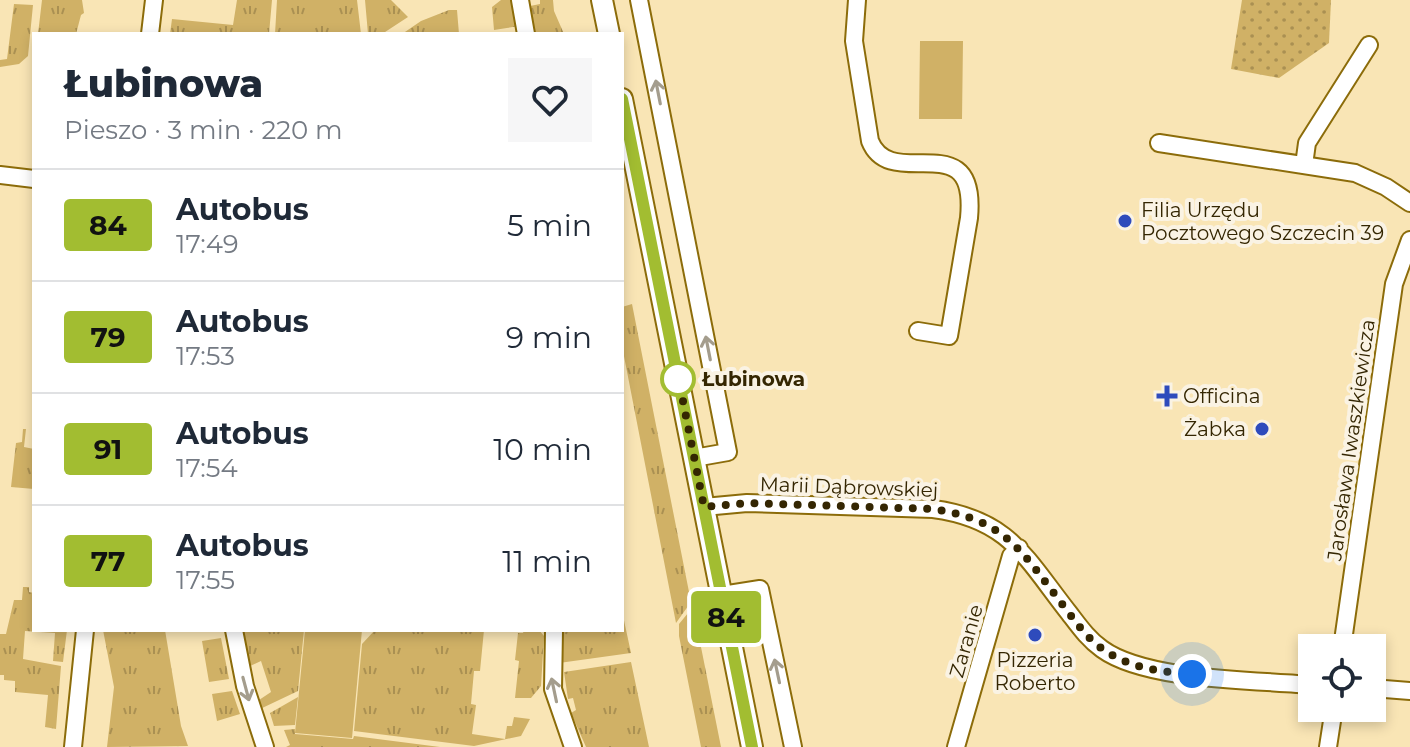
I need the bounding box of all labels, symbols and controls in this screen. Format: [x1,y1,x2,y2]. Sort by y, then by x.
button: heart [508,58,592,142]
text: Łubinowa [64,60,263,107]
one-way arrow [650,80,665,106]
text: Pieszo · 3 min · 220 m [64,114,343,146]
text: Autobus [176,191,309,228]
place label: Filia Urzędu Pocztowego Szczecin 39 [1141,198,1384,245]
text: 5 min [507,207,592,244]
text: 84 [89,208,127,242]
marker: Filia Urzędu Pocztowego Szczecin 39 [1116,212,1134,230]
text: 17:49 [176,228,239,260]
text: Autobus [176,303,309,340]
street label: Jarosława Iwaszkiewicza [1322,318,1380,563]
text: 9 min [506,319,592,356]
text: 79 [90,320,126,354]
one-way arrow [699,335,714,361]
text: 17:53 [176,340,235,372]
marker: Łubinowa [661,362,695,396]
place label: Łubinowa [701,367,805,391]
place label: Officina [1183,384,1261,408]
marker: Officina [1158,387,1176,405]
text: Autobus [176,415,309,452]
place label: Żabka [1184,417,1246,441]
marker: Żabka [1253,420,1271,438]
text: 10 min [493,431,592,468]
text: 91 [94,432,122,466]
text: 17:54 [176,452,238,484]
street label: Marii Dąbrowskiej [759,472,939,502]
text: Autobus [176,527,309,564]
text: 11 min [502,543,592,580]
text: 77 [91,544,125,578]
text: 17:55 [176,564,235,596]
line badge: 84 [690,591,762,643]
text: 84 [707,600,745,634]
street label: Zaranie [944,602,988,680]
marker: Pizzeria Roberto [1026,626,1044,644]
map controls [1298,634,1386,722]
button: locate [1298,634,1386,722]
place label: Pizzeria Roberto [994,648,1076,695]
your location [1172,654,1212,694]
one-way arrow [769,658,784,684]
one-way arrow [239,676,254,702]
one-way arrow [546,677,561,703]

